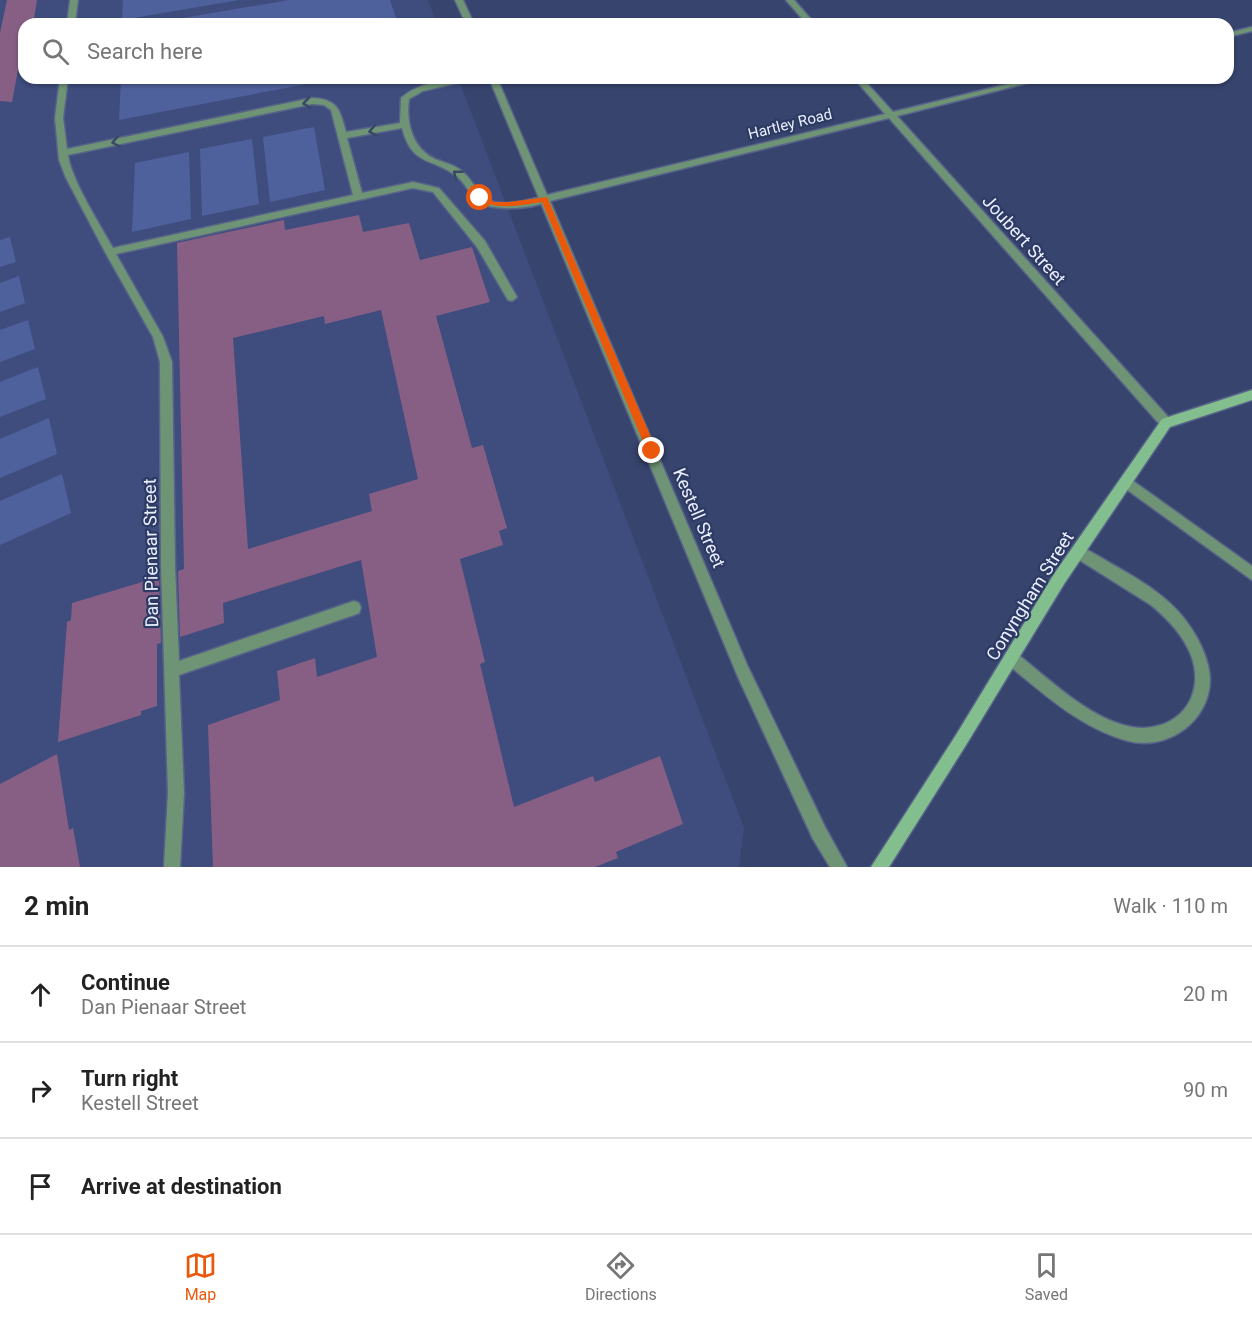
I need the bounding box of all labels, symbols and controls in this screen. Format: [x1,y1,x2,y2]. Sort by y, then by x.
search box [18,18,1234,84]
icon: search [39,35,72,68]
text: Search here [87,39,203,64]
one-way arrow [303,96,313,109]
street label: Hartley Road [746,105,834,143]
one-way arrow [368,124,378,136]
one-way arrow [111,135,121,148]
one-way arrow [453,170,464,181]
route start [466,184,492,210]
street label: Joubert Street [978,190,1070,289]
route end [638,437,664,463]
street label: Kestell Street [669,465,730,571]
street label: Dan Pienaar Street [139,478,162,628]
street label: Conyngham Street [981,527,1078,664]
text: 2 min [24,891,89,921]
text: Walk · 110 m [1113,894,1228,918]
text: Continue [81,970,170,995]
icon: ahead [24,978,57,1011]
text: 20 m [1183,982,1228,1006]
text: Dan Pienaar Street [81,995,246,1019]
text: Turn right [81,1066,178,1091]
icon: right [24,1074,57,1107]
text: 90 m [1183,1078,1228,1102]
text: Kestell Street [81,1091,199,1115]
icon: arrive [24,1170,57,1203]
text: Arrive at destination [81,1174,282,1199]
tab: Map [184,1249,217,1304]
tab: Directions [585,1249,657,1304]
tab: Saved [1025,1249,1068,1304]

